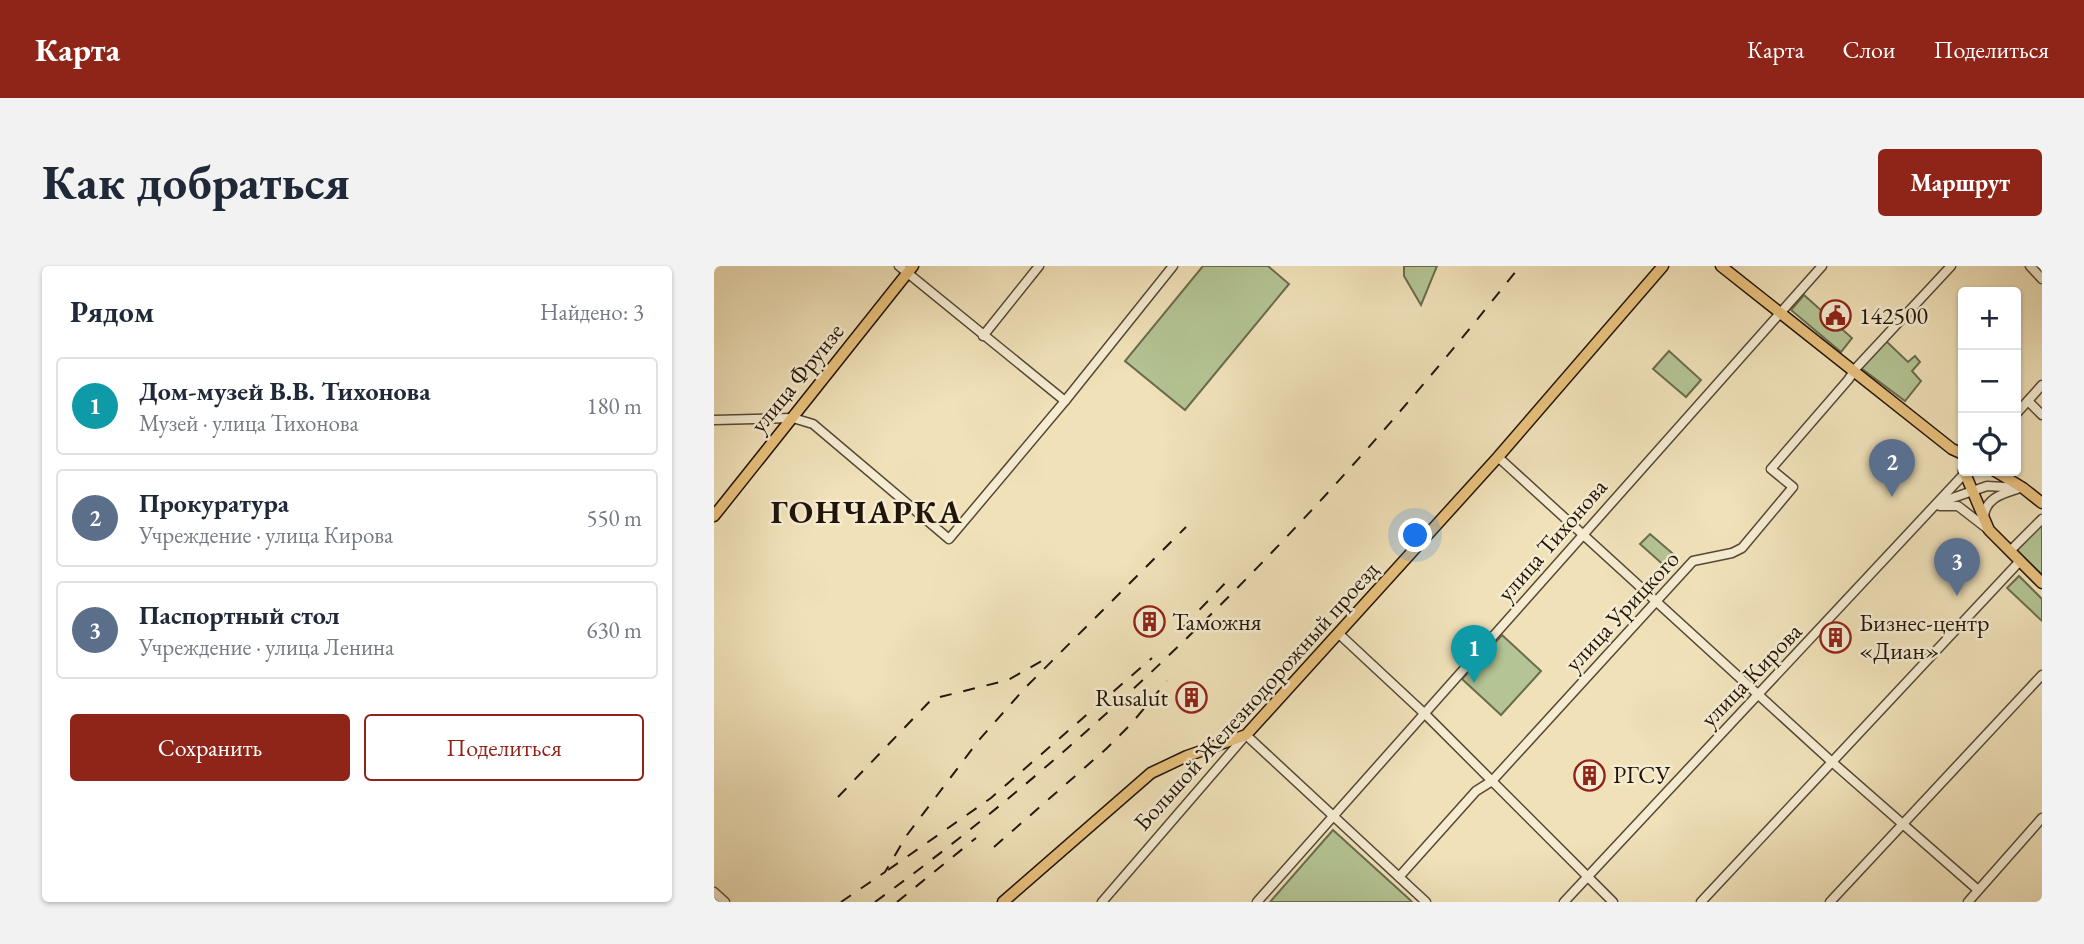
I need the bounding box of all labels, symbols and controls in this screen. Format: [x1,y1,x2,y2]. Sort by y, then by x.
text: Карта [35,28,120,71]
text: Карта [1747,34,1804,65]
text: Слои [1842,34,1896,65]
text: Поделиться [1934,34,2049,65]
button: Маршрут [1878,149,2042,216]
text: Как добраться [42,150,350,214]
map controls [1958,287,2021,476]
button: + [1958,287,2021,350]
text: Рядом [70,292,154,331]
text: Найдено: 3 [540,297,644,327]
public building icon: 142500 [1819,299,1853,333]
place label: 142500 [1859,300,1928,331]
street label: улица Фрунзе [743,316,850,439]
button: − [1958,350,2021,413]
text: Дом-музей В.В. Тихонова [139,374,431,408]
text: 1 [89,391,101,421]
text: 180 m [586,391,642,421]
text: Музей · улица Тихонова [139,408,359,438]
button: locate [1958,413,2021,476]
pin: 2 [1869,439,1915,497]
street label: улица Тихонова [1490,471,1614,608]
text: Прокуратура [139,486,289,520]
district label: ГОНЧАРКА [770,491,964,533]
text: 2 [89,503,101,533]
text: 550 m [586,503,642,533]
your location [1398,518,1432,552]
text: Учреждение · улица Кирова [139,520,393,550]
pin: 3 [1934,538,1980,596]
street label: улица Урицкого [1558,543,1686,678]
street label: Большой Железнодорожный проезд [1126,554,1385,837]
text: Паспортный стол [139,598,340,632]
building icon: Таможня [1132,605,1166,639]
place label: Таможня [1172,606,1262,637]
place label: Бизнес-центр «Диан» [1859,607,1989,666]
text: 3 [89,615,101,645]
text: 630 m [586,615,642,645]
street label: улица Кирова [1693,616,1808,733]
building icon: Бизнес-центр «Диан» [1819,620,1853,654]
pin: 1 [1451,625,1497,683]
text: Учреждение · улица Ленина [139,632,394,662]
building icon: Rusalut [1174,681,1208,715]
place label: Rusalut [1095,682,1168,713]
button: Сохранить [70,714,350,781]
button: Поделиться [364,714,644,781]
building icon: РГСУ [1573,758,1607,792]
place label: РГСУ [1613,759,1671,790]

